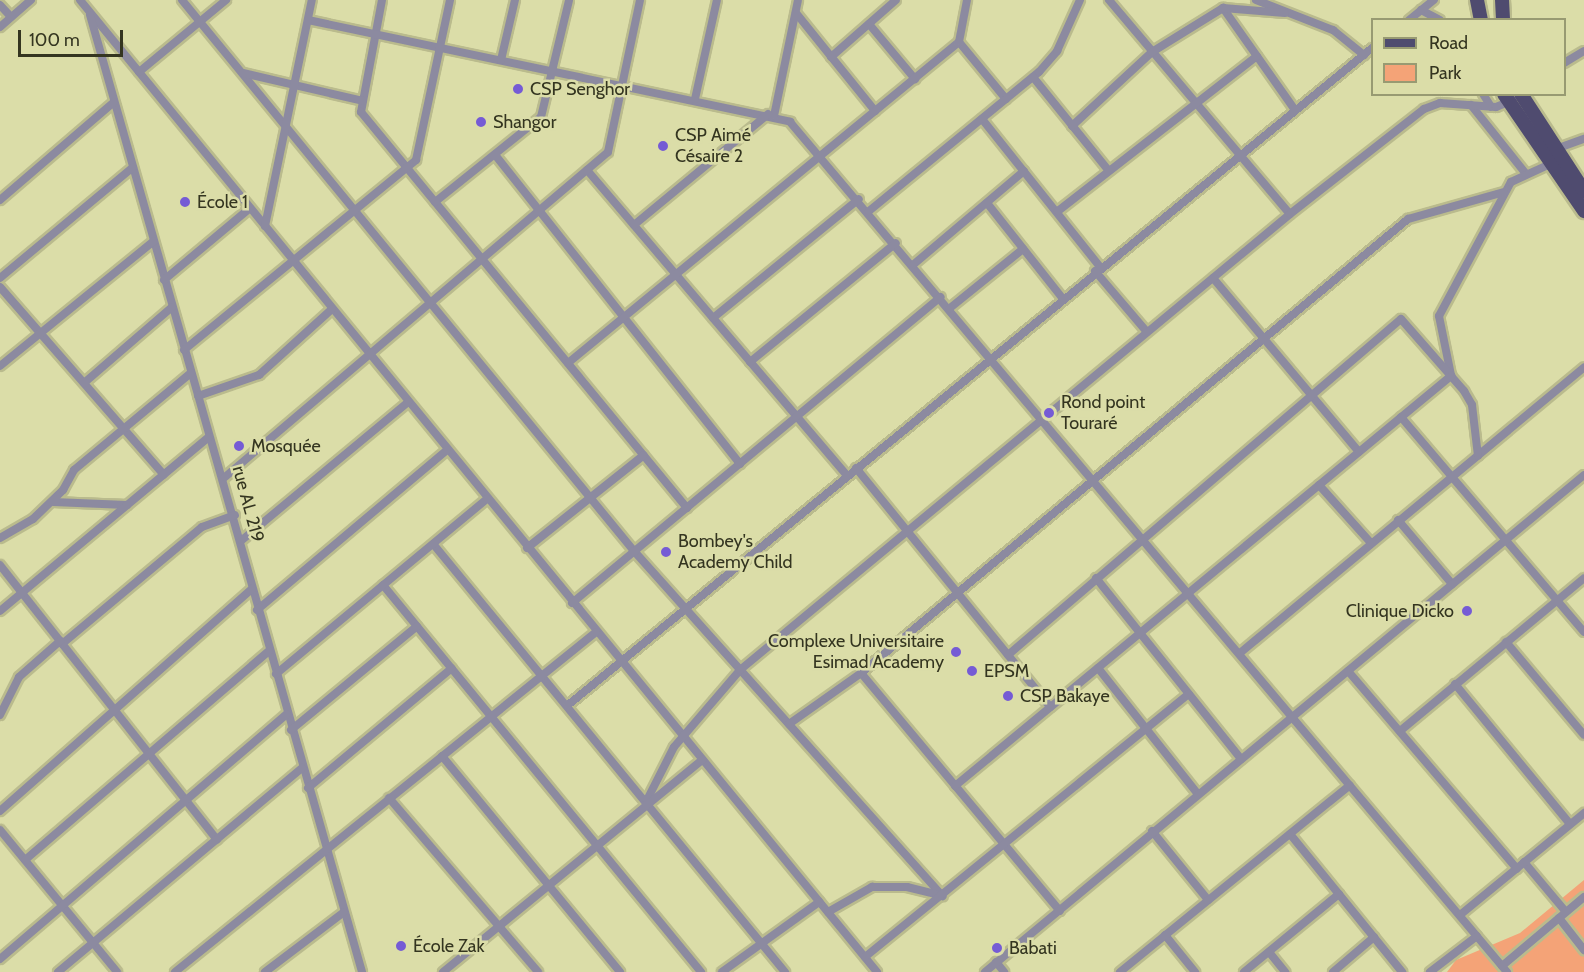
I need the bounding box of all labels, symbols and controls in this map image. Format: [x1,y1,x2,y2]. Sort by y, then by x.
scale bar [21,18,126,56]
legend [1371,18,1566,96]
text: 100 m [29,29,80,51]
text: Road [1429,32,1468,54]
text: Park [1429,62,1461,84]
place label: CSP Senghor [530,78,630,100]
marker: CSP Senghor [511,82,525,96]
place label: Shangor [493,111,556,133]
marker: Shangor [474,115,488,129]
place label: CSP Aimé Césaire 2 [675,125,751,168]
marker: CSP Aimé Césaire 2 [656,139,670,153]
place label: École 1 [197,191,248,213]
marker: École 1 [178,195,192,209]
place label: Rond point Touraré [1061,392,1145,434]
marker: Rond point Touraré [1042,406,1056,420]
place label: Mosquée [251,435,321,457]
marker: Mosquée [232,439,246,453]
street label: rue AL 219 [227,464,269,544]
place label: Bombey's Academy Child [678,531,792,574]
marker: Bombey's Academy Child [659,545,673,559]
place label: Clinique Dicko [1346,600,1454,622]
marker: Clinique Dicko [1458,602,1476,620]
place label: Complexe Universitaire Esimad Academy [768,631,944,674]
marker: Complexe Universitaire Esimad Academy [949,645,963,659]
place label: EPSM [984,660,1029,682]
marker: EPSM [965,664,979,678]
place label: CSP Bakaye [1020,685,1110,707]
marker: CSP Bakaye [1001,689,1015,703]
place label: École Zak [413,935,484,957]
place label: Babati [1009,937,1057,959]
marker: École Zak [394,939,408,953]
marker: Babati [990,941,1004,955]

